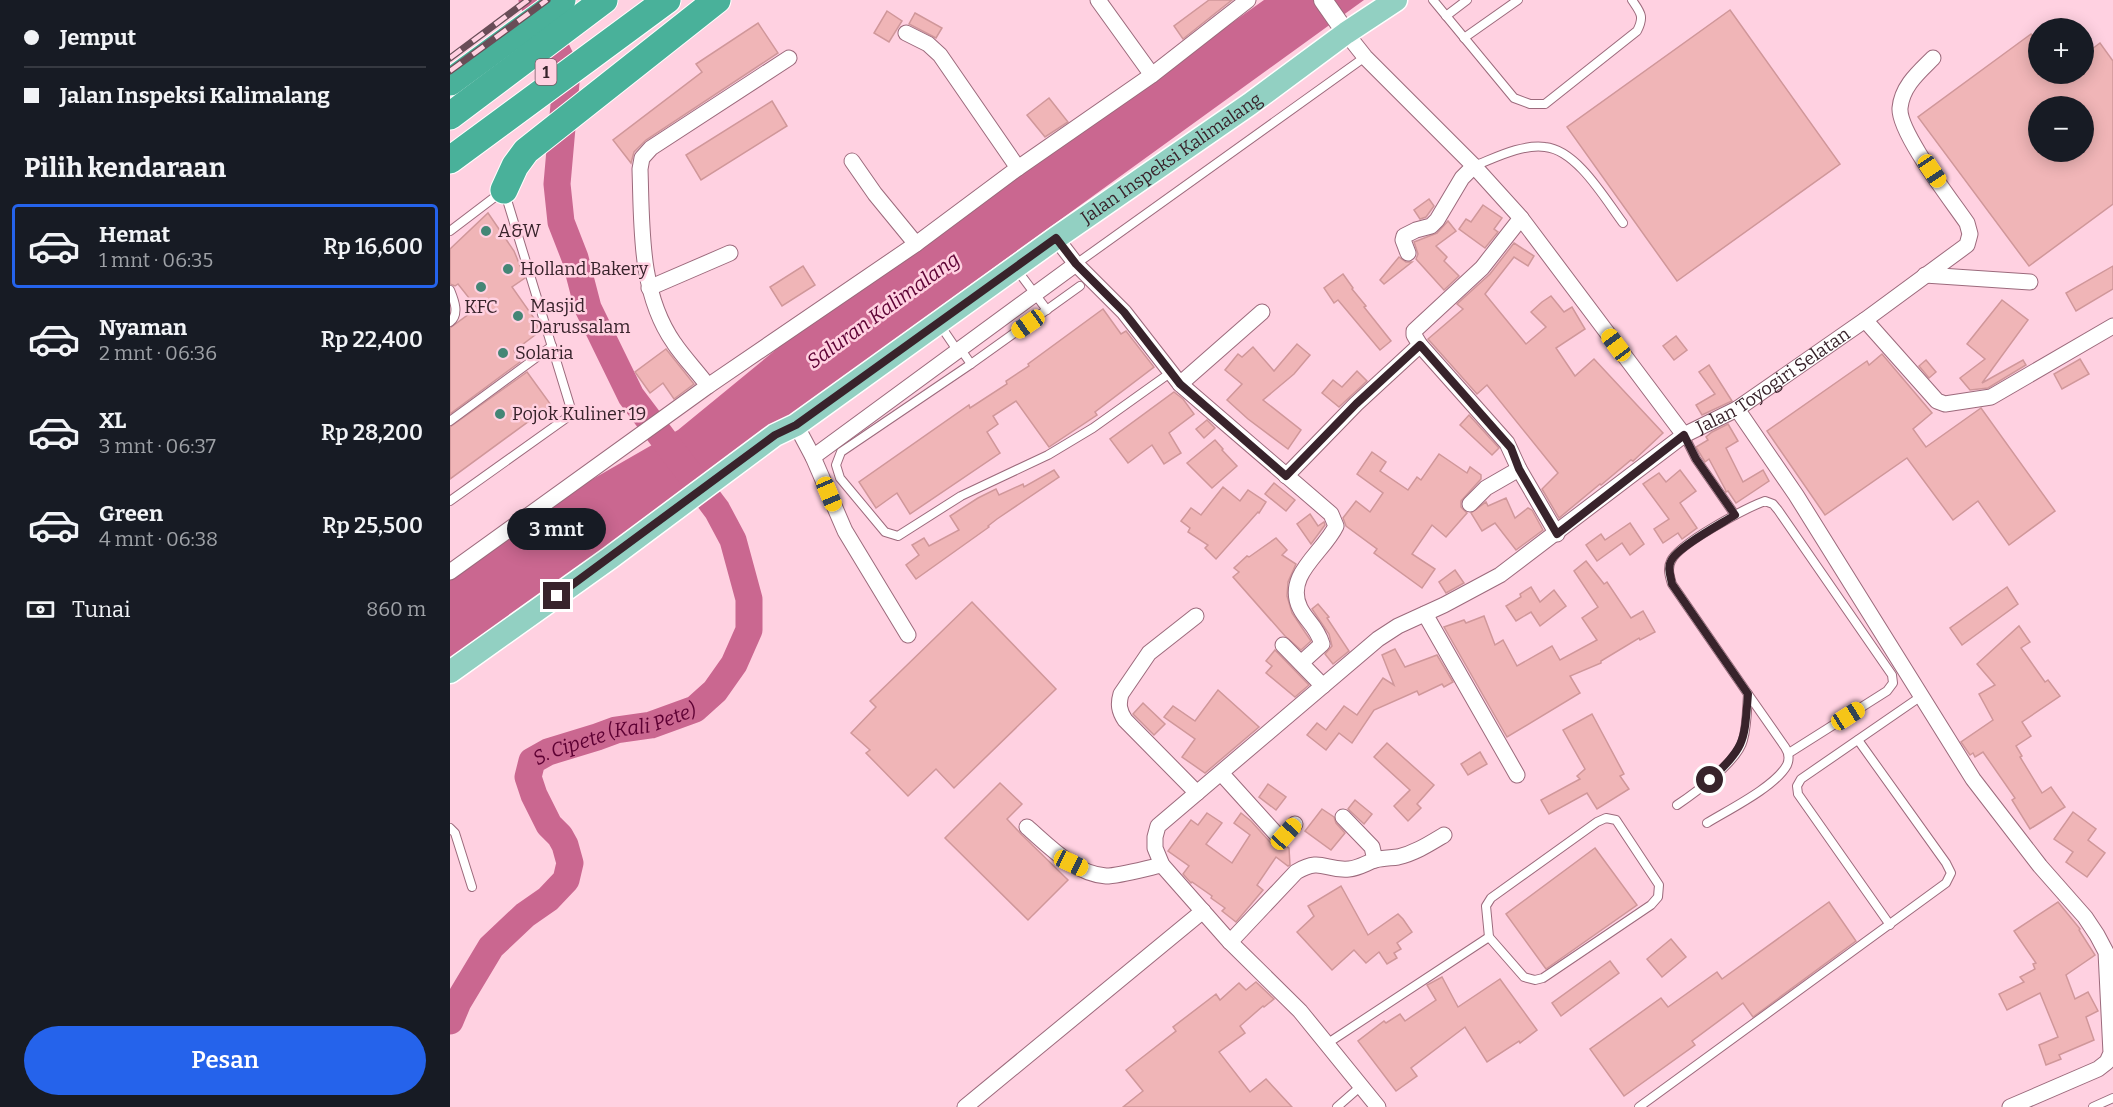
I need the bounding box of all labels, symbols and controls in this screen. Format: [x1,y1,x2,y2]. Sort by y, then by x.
map controls [2028,18,2094,162]
button: + [2028,18,2094,84]
text: Jemput [60,24,136,51]
road number: 1 [536,59,556,85]
text: Jalan Inspeksi Kalimalang [60,82,330,109]
street label: Jalan Inspeksi Kalimalang [1076,88,1266,229]
button: − [2028,96,2094,162]
car [1914,151,1950,191]
text: Pilih kendaraan [24,152,226,184]
icon: car [27,219,81,273]
place label: A&W [498,220,541,242]
text: Hemat [99,221,170,248]
marker: A&W [479,224,493,238]
text: Rp 16,600 [323,233,423,260]
water label: Saluran Kalimalang [802,247,964,373]
text: 1 mnt · 06:35 [99,248,213,272]
place label: Holland Bakery [520,258,649,280]
marker: Holland Bakery [501,262,515,276]
marker: KFC [474,280,488,294]
place label: Masjid Darussalam [530,295,630,338]
place label: KFC [464,296,498,318]
car [1008,306,1048,342]
marker: Masjid Darussalam [511,309,525,323]
icon: car [27,312,81,366]
text: Nyaman [99,314,187,341]
street label: Jalan Toyogiri Selatan [1692,322,1855,439]
car [1598,325,1634,365]
text: Rp 22,400 [321,326,423,353]
text: 2 mnt · 06:36 [99,341,217,365]
place label: Solaria [515,342,574,364]
marker: Solaria [496,346,510,360]
place label: Pojok Kuliner 19 [512,403,646,425]
icon: car [27,405,81,459]
text: XL [99,407,126,434]
marker: Pojok Kuliner 19 [493,407,507,421]
text: Rp 28,200 [321,419,423,446]
text: 3 mnt · 06:37 [99,434,216,458]
car [814,474,844,514]
icon: car [27,498,81,552]
text: Green [99,500,163,527]
callout: 3 mnt [507,509,606,551]
text: Rp 25,500 [322,512,423,539]
text: 3 mnt [529,517,584,541]
text: 4 mnt · 06:38 [99,527,218,551]
route end [543,582,570,609]
icon: cash [24,593,57,626]
text: Tunai [72,596,131,623]
text: 860 m [366,597,426,621]
water label: S. Cipete (Kali Pete) [528,698,699,770]
car [1828,699,1868,733]
route start [1696,766,1723,793]
car [1267,815,1305,853]
car [1051,847,1091,879]
button: Pesan [24,1026,426,1095]

